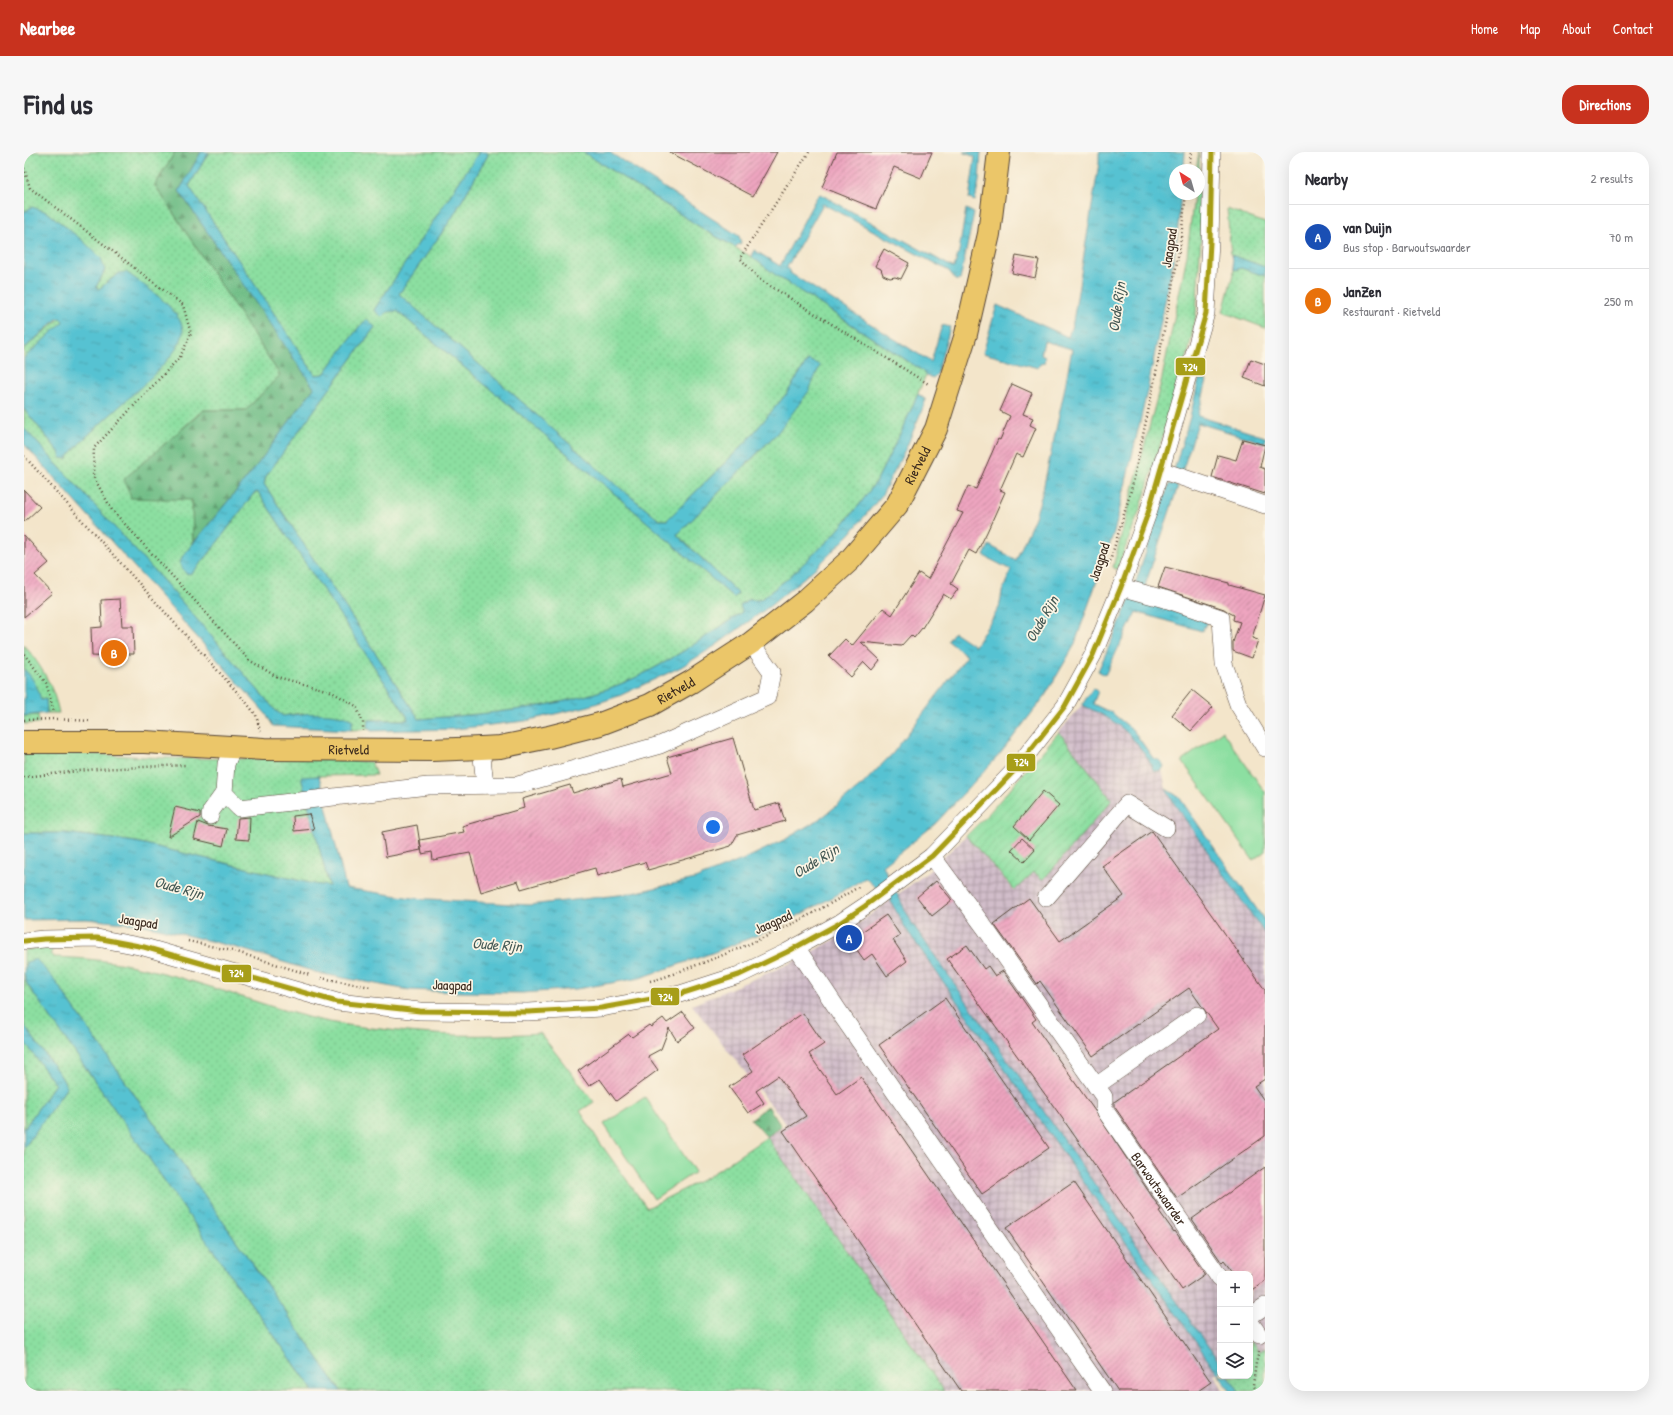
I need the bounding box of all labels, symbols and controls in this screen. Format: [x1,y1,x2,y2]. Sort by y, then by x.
text: Nearbee [20,15,75,41]
text: Home [1471,19,1498,38]
text: Map [1520,19,1540,38]
text: About [1562,19,1591,38]
text: Contact [1613,19,1653,38]
text: Find us [24,85,93,123]
button: Directions [1562,85,1649,124]
north arrow [1169,164,1205,200]
text: Nearby [1305,167,1348,190]
text: 2 results [1591,169,1633,187]
text: van Duijn [1343,217,1392,238]
street label: Jaagpad [1156,226,1182,269]
text: A [1315,228,1321,246]
text: 70 m [1609,228,1633,246]
text: Bus stop · Barwoutswaarder [1343,238,1471,256]
water label: Oude Rijn [1103,279,1131,333]
text: JanZen [1343,281,1382,302]
text: B [1315,292,1321,310]
text: 250 m [1604,292,1633,310]
text: Restaurant · Rietveld [1343,302,1440,320]
line badge: 724 [1175,357,1206,376]
text: 724 [1182,360,1197,374]
street label: Rietveld [899,443,935,488]
street label: Jaagpad [1083,540,1115,584]
water label: Oude Rijn [1020,591,1064,646]
pin: B [101,638,127,668]
street label: Rietveld [653,672,699,708]
street label: Rietveld [329,739,370,759]
line badge: 724 [1006,753,1036,772]
text: 724 [1013,755,1028,769]
your location [703,817,723,837]
water label: Oude Rijn [789,838,844,883]
water label: Oude Rijn [152,871,207,904]
street label: Jaagpad [751,905,796,939]
street label: Jaagpad [117,908,160,934]
pin: A [836,923,862,953]
water label: Oude Rijn [471,932,524,957]
line badge: 724 [221,964,252,983]
text: 724 [228,966,243,980]
street label: Jaagpad [432,974,473,996]
line badge: 724 [650,987,680,1006]
text: 724 [657,990,672,1004]
street label: Barwoutswaarder [1127,1148,1192,1230]
map controls [1217,1271,1253,1379]
button: + [1217,1271,1253,1307]
button: − [1217,1307,1253,1343]
button: layers [1217,1343,1253,1379]

